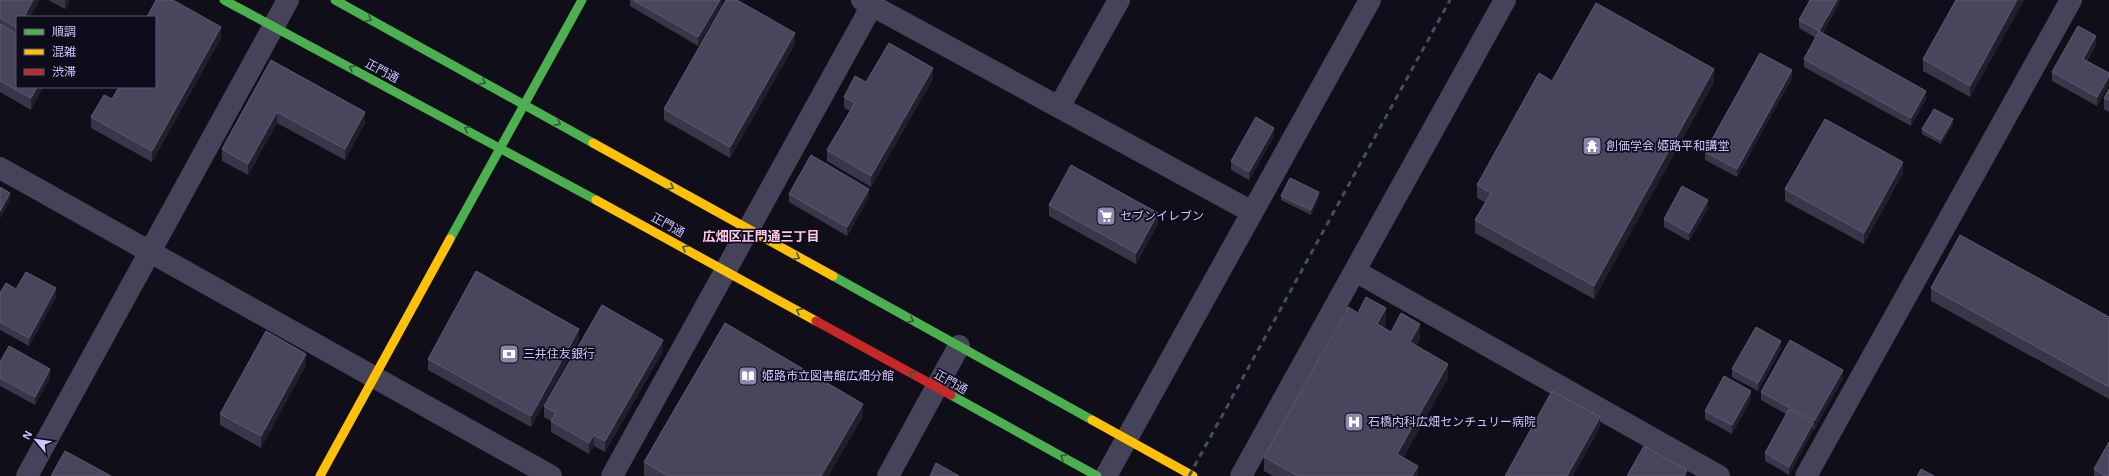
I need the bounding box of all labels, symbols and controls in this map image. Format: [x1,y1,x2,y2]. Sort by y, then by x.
one-way arrow [365,14,372,22]
legend [16,16,156,88]
text: 順調 [52,25,76,39]
text: 混雑 [52,45,76,59]
street label: 正門通 [363,56,401,86]
text: 渋滞 [52,65,76,79]
one-way arrow [349,66,356,73]
one-way arrow [479,77,486,85]
one-way arrow [554,119,561,126]
one-way arrow [464,126,471,134]
temple icon: 創価学会 姫路平和講堂 [1581,135,1603,157]
place label: 創価学会 姫路平和講堂 [1606,139,1729,153]
one-way arrow [667,182,675,189]
supermarket icon: セブンイレブン [1095,205,1117,227]
place label: セブンイレブン [1120,209,1204,223]
street label: 正門通 [649,210,687,240]
district label: 広畑区正門通三丁目 [702,229,820,244]
one-way arrow [682,246,689,253]
one-way arrow [793,252,800,259]
one-way arrow [796,309,803,316]
one-way arrow [907,315,914,322]
bank icon: 三井住友銀行 [498,343,520,365]
place label: 三井住友銀行 [523,347,595,361]
library icon: 姫路市立図書館広畑分館 [737,365,759,387]
street label: 正門通 [932,367,970,397]
place label: 姫路市立図書館広畑分館 [762,369,894,383]
one-way arrow [909,371,917,379]
hospital icon: 石橋内科広畑センチュリー病院 [1343,411,1365,433]
place label: 石橋内科広畑センチュリー病院 [1368,415,1536,429]
north arrow [16,420,56,460]
text: N [20,429,34,442]
one-way arrow [1060,455,1067,462]

